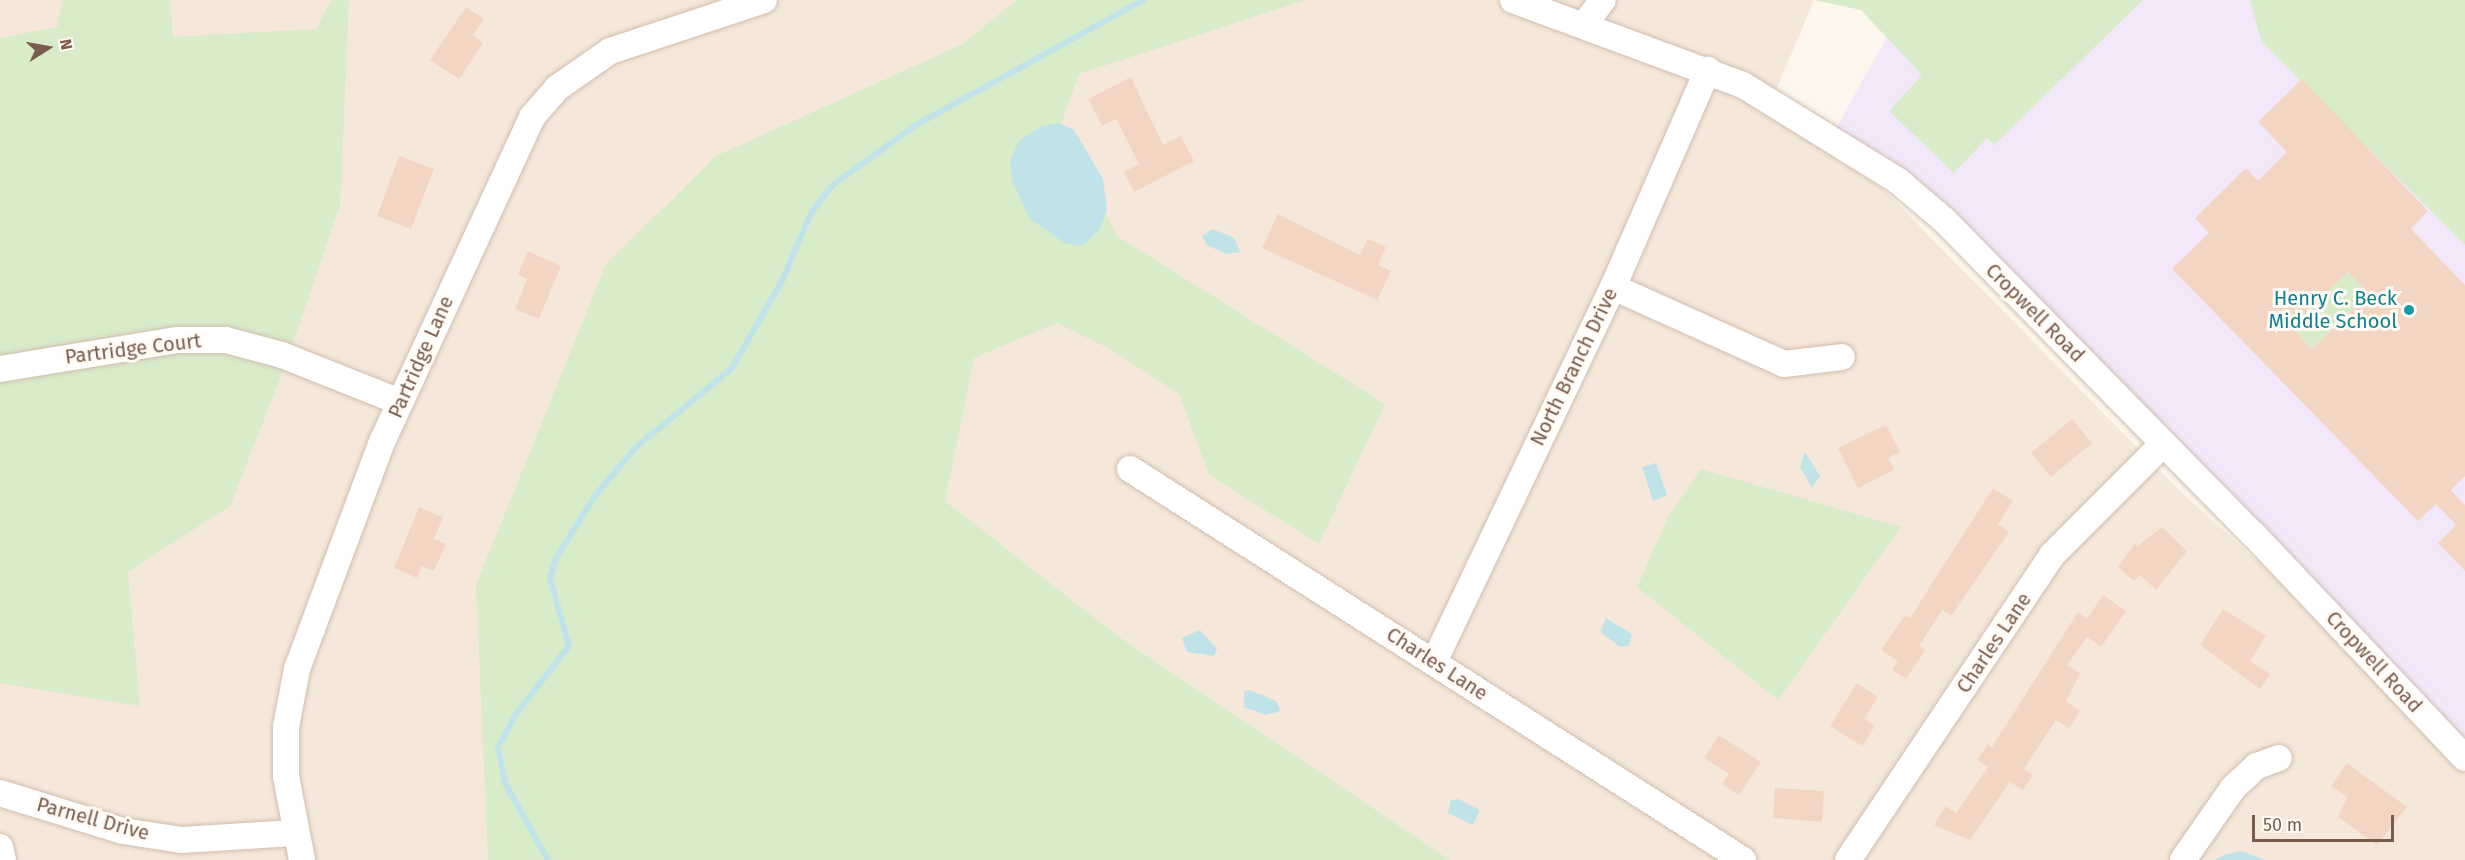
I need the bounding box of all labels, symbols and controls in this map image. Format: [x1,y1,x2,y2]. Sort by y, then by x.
north arrow [18,18,78,78]
text: N [56,37,76,51]
street label: Cropwell Road [1981,259,2089,367]
street label: North Branch Drive [1525,284,1623,450]
place label: Henry C. Beck Middle School [2269,286,2397,333]
street label: Partridge Lane [383,292,459,422]
marker: Henry C. Beck Middle School [2402,303,2416,317]
street label: Partridge Court [64,329,202,369]
street label: Charles Lane [1952,588,2036,698]
street label: Cropwell Road [2321,606,2427,718]
street label: Charles Lane [1382,622,1492,706]
street label: Parnell Drive [34,792,152,846]
scale bar [2255,803,2398,841]
text: 50 m [2263,814,2302,836]

